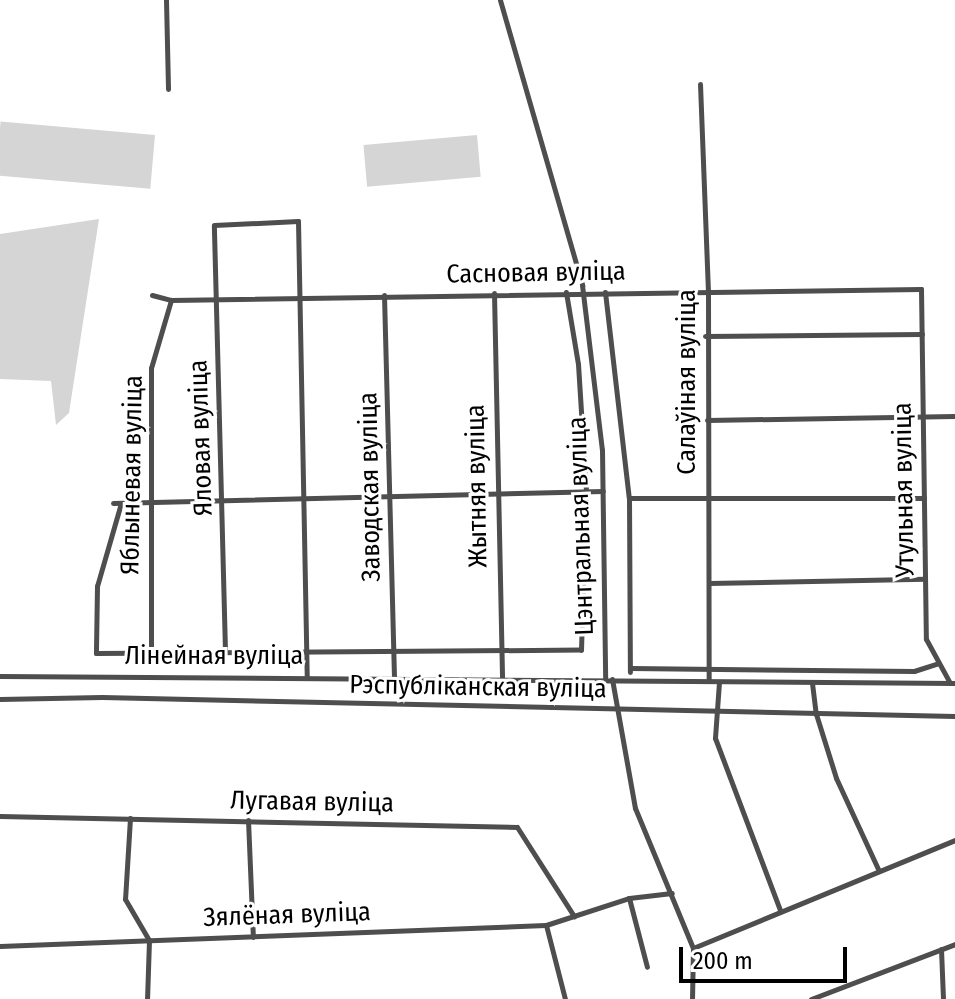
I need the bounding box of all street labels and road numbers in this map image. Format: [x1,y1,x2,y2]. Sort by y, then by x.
street label: Сасновая вуліца [446,256,626,290]
street label: Салаўіная вуліца [671,289,703,475]
street label: Яловая вуліца [183,359,219,517]
street label: Яблыневая вуліца [115,375,149,575]
street label: Заводская вуліца [353,392,387,582]
street label: Утульная вуліца [887,402,921,578]
street label: Жытняя вуліца [460,404,494,568]
street label: Цэнтральная вуліца [562,416,600,636]
street label: Лінейная вуліца [125,640,303,672]
street label: Рэспубліканская вуліца [349,669,607,705]
street label: Лугавая вуліца [230,785,394,819]
street label: Зялёная вуліца [203,896,371,934]

